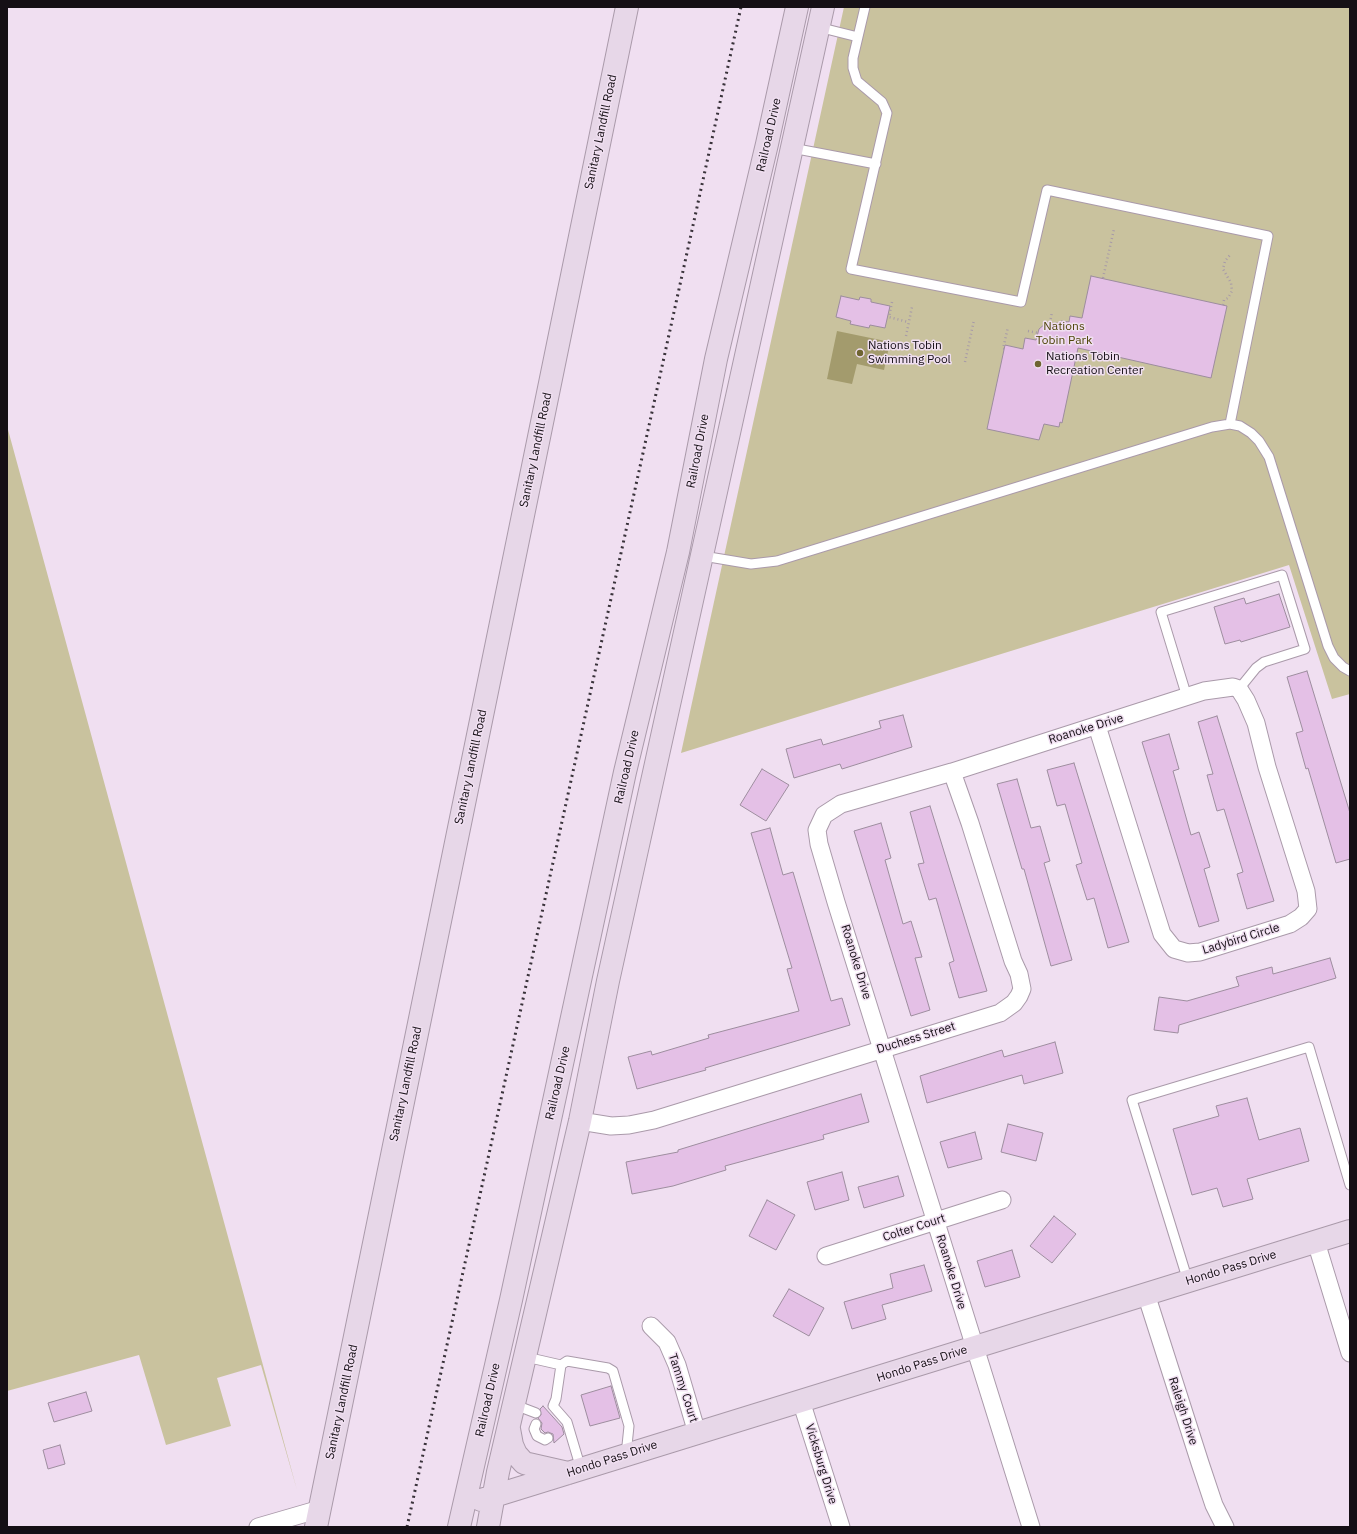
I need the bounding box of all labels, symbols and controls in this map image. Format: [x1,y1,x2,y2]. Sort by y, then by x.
street label: Sanitary Landfill Road [582,73,620,191]
street label: Railroad Drive [754,97,784,173]
park label: Nations Tobin Park [1036,320,1092,348]
place label: Nations Tobin Swimming Pool [868,339,951,367]
marker: Nations Tobin Swimming Pool [855,348,865,358]
place label: Nations Tobin Recreation Center [1046,350,1143,378]
marker: Nations Tobin Recreation Center [1033,359,1043,369]
street label: Sanitary Landfill Road [517,391,555,509]
street label: Railroad Drive [684,413,712,489]
street label: Sanitary Landfill Road [452,708,490,826]
street label: Roanoke Drive [1047,711,1125,747]
street label: Railroad Drive [612,729,642,805]
street label: Ladybird Circle [1201,920,1281,958]
street label: Roanoke Drive [838,923,874,1001]
street label: Duchess Street [875,1019,957,1057]
street label: Sanitary Landfill Road [387,1025,425,1143]
street label: Railroad Drive [543,1045,573,1121]
street label: Colter Court [881,1211,947,1245]
street label: Roanoke Drive [933,1233,969,1311]
street label: Hondo Pass Drive [1184,1247,1278,1289]
street label: Sanitary Landfill Road [323,1343,361,1461]
street label: Hondo Pass Drive [875,1343,969,1385]
street label: Tammy Court [665,1352,701,1424]
street label: Railroad Drive [473,1362,503,1438]
street label: Raleigh Drive [1165,1375,1201,1447]
street label: Vicksburg Drive [802,1422,840,1506]
street label: Hondo Pass Drive [565,1438,659,1480]

